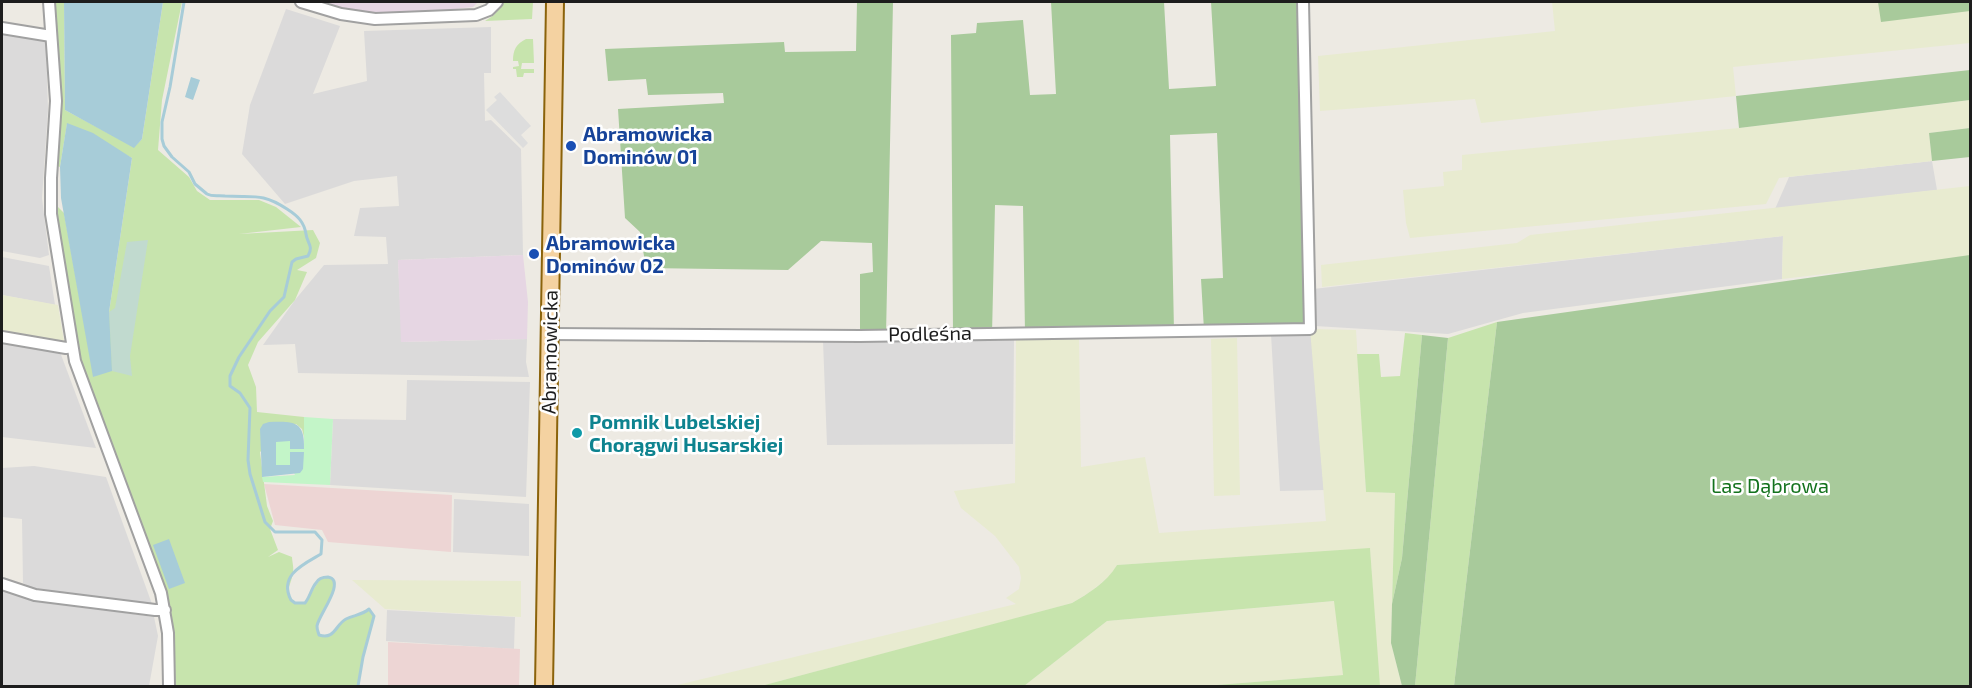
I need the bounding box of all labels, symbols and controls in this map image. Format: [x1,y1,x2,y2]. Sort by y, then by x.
place label: Abramowicka Dominów 01 [583,122,712,169]
marker: Abramowicka Dominów 01 [564,139,578,153]
place label: Abramowicka Dominów 02 [546,231,675,278]
marker: Abramowicka Dominów 02 [527,247,541,261]
street label: Abramowicka [537,290,563,414]
street label: Podleśna [888,321,972,347]
place label: Pomnik Lubelskiej Chorągwi Husarskiej [589,410,783,457]
marker: Pomnik Lubelskiej Chorągwi Husarskiej [570,426,584,440]
park label: Las Dąbrowa [1711,474,1829,498]

